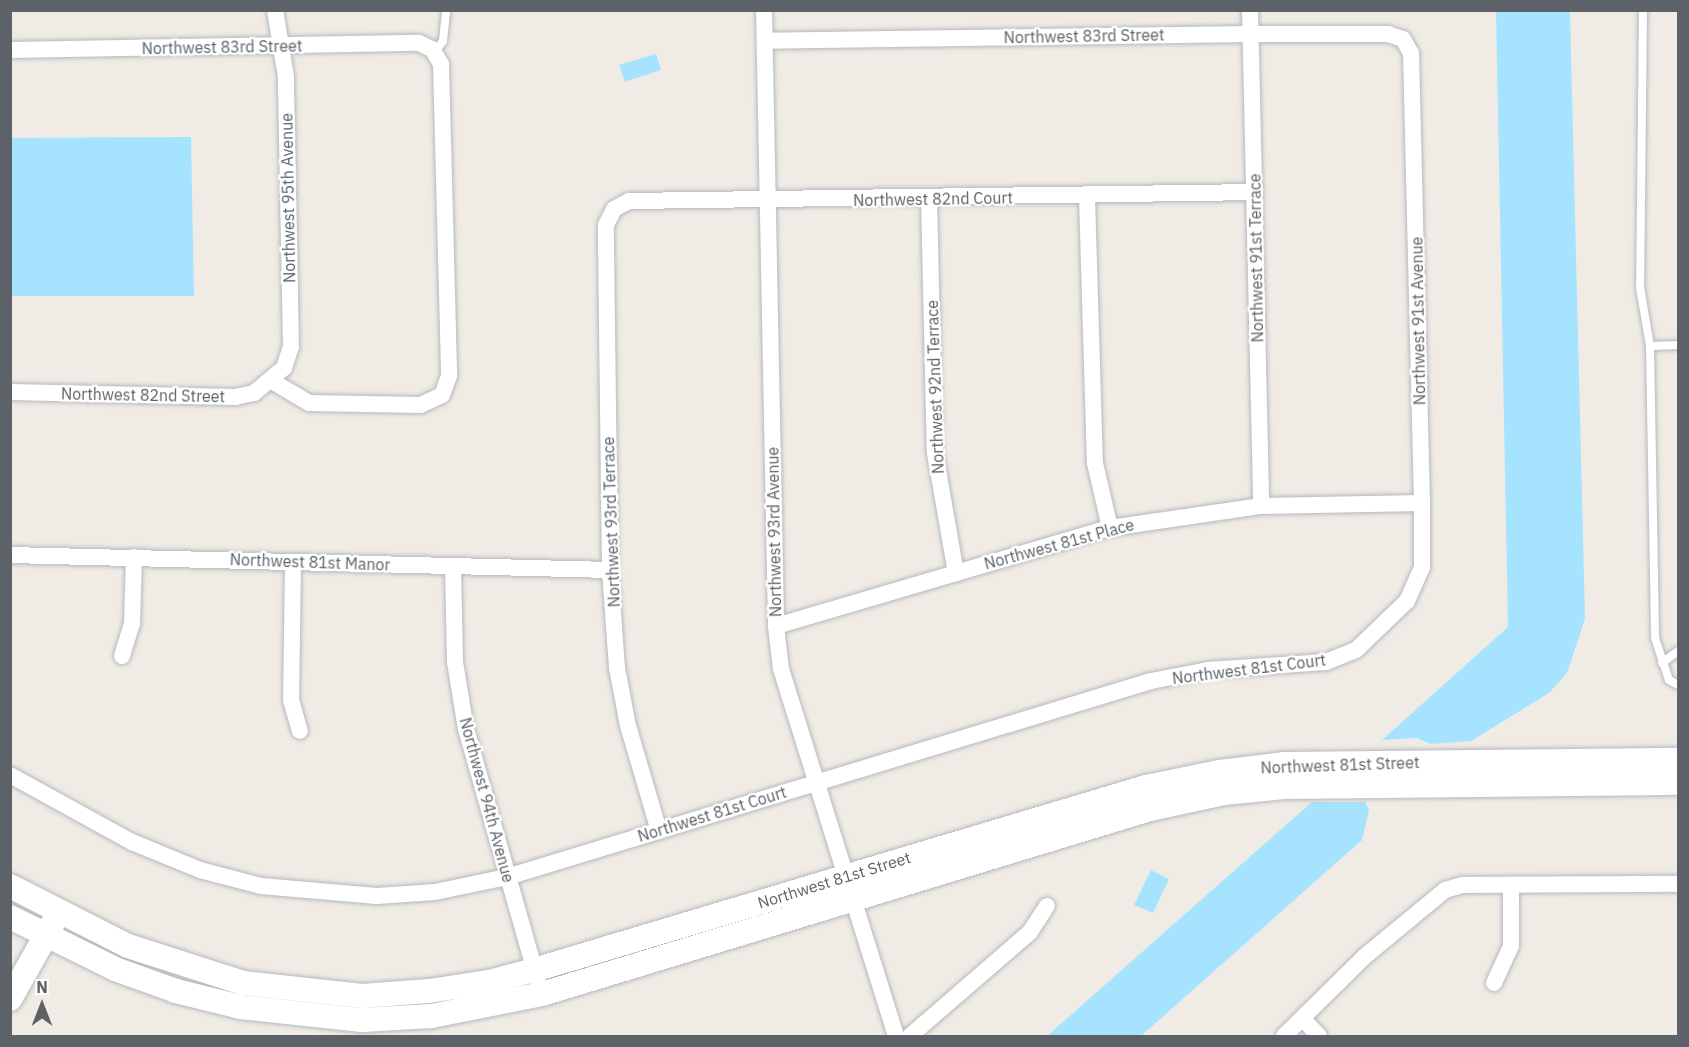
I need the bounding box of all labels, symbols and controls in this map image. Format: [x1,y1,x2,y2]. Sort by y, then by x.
street label: Northwest 83rd Street [1003,25,1165,47]
street label: Northwest 83rd Street [141,36,303,58]
street label: Northwest 95th Avenue [277,113,299,283]
street label: Northwest 91st Terrace [1245,173,1267,343]
street label: Northwest 82nd Court [853,188,1013,210]
street label: Northwest 91st Avenue [1407,237,1429,405]
street label: Northwest 92nd Terrace [922,300,948,474]
street label: Northwest 82nd Street [61,384,225,406]
street label: Northwest 93rd Terrace [598,436,624,608]
street label: Northwest 93rd Avenue [763,447,785,617]
street label: Northwest 81st Place [982,515,1136,573]
street label: Northwest 81st Manor [229,550,391,574]
street label: Northwest 81st Court [1171,650,1327,688]
street label: Northwest 94th Avenue [456,715,518,885]
street label: Northwest 81st Street [1260,753,1420,777]
street label: Northwest 81st Court [635,782,789,846]
street label: Northwest 81st Street [755,848,913,912]
north arrow [12,975,72,1035]
text: N [36,977,48,997]

